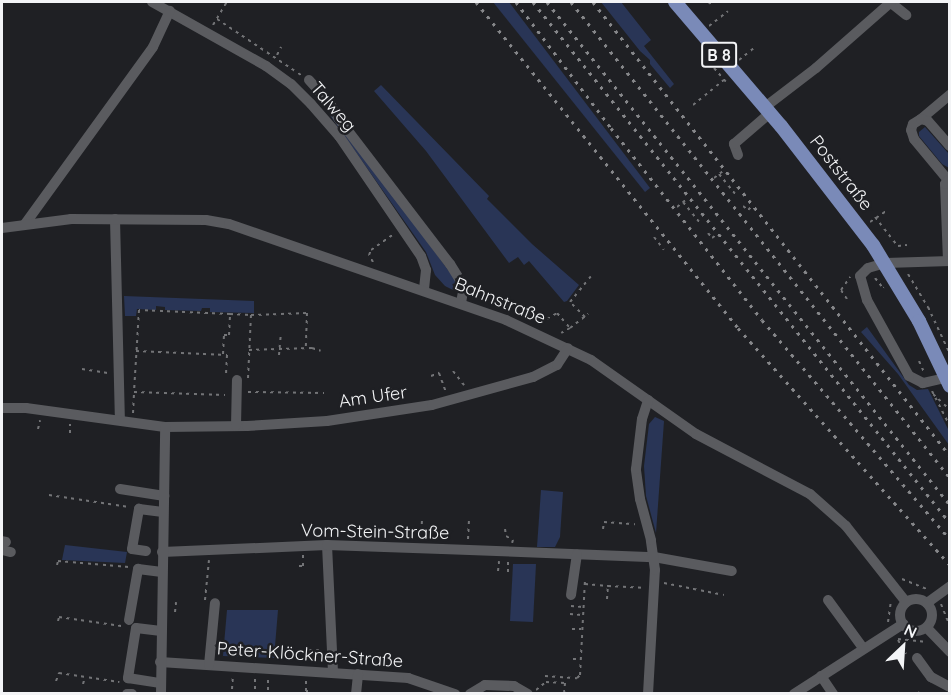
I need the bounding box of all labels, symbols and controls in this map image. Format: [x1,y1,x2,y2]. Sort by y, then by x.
road number: B 8 [701,42,737,68]
street label: Talweg [306,78,360,136]
street label: Poststraße [805,131,877,215]
street label: Bahnstraße [451,273,549,329]
street label: Am Ufer [337,382,409,412]
street label: Vom-Stein-Straße [301,520,449,544]
north arrow [873,617,933,677]
text: N [901,619,920,642]
street label: Peter-Klöckner-Straße [216,638,404,672]

